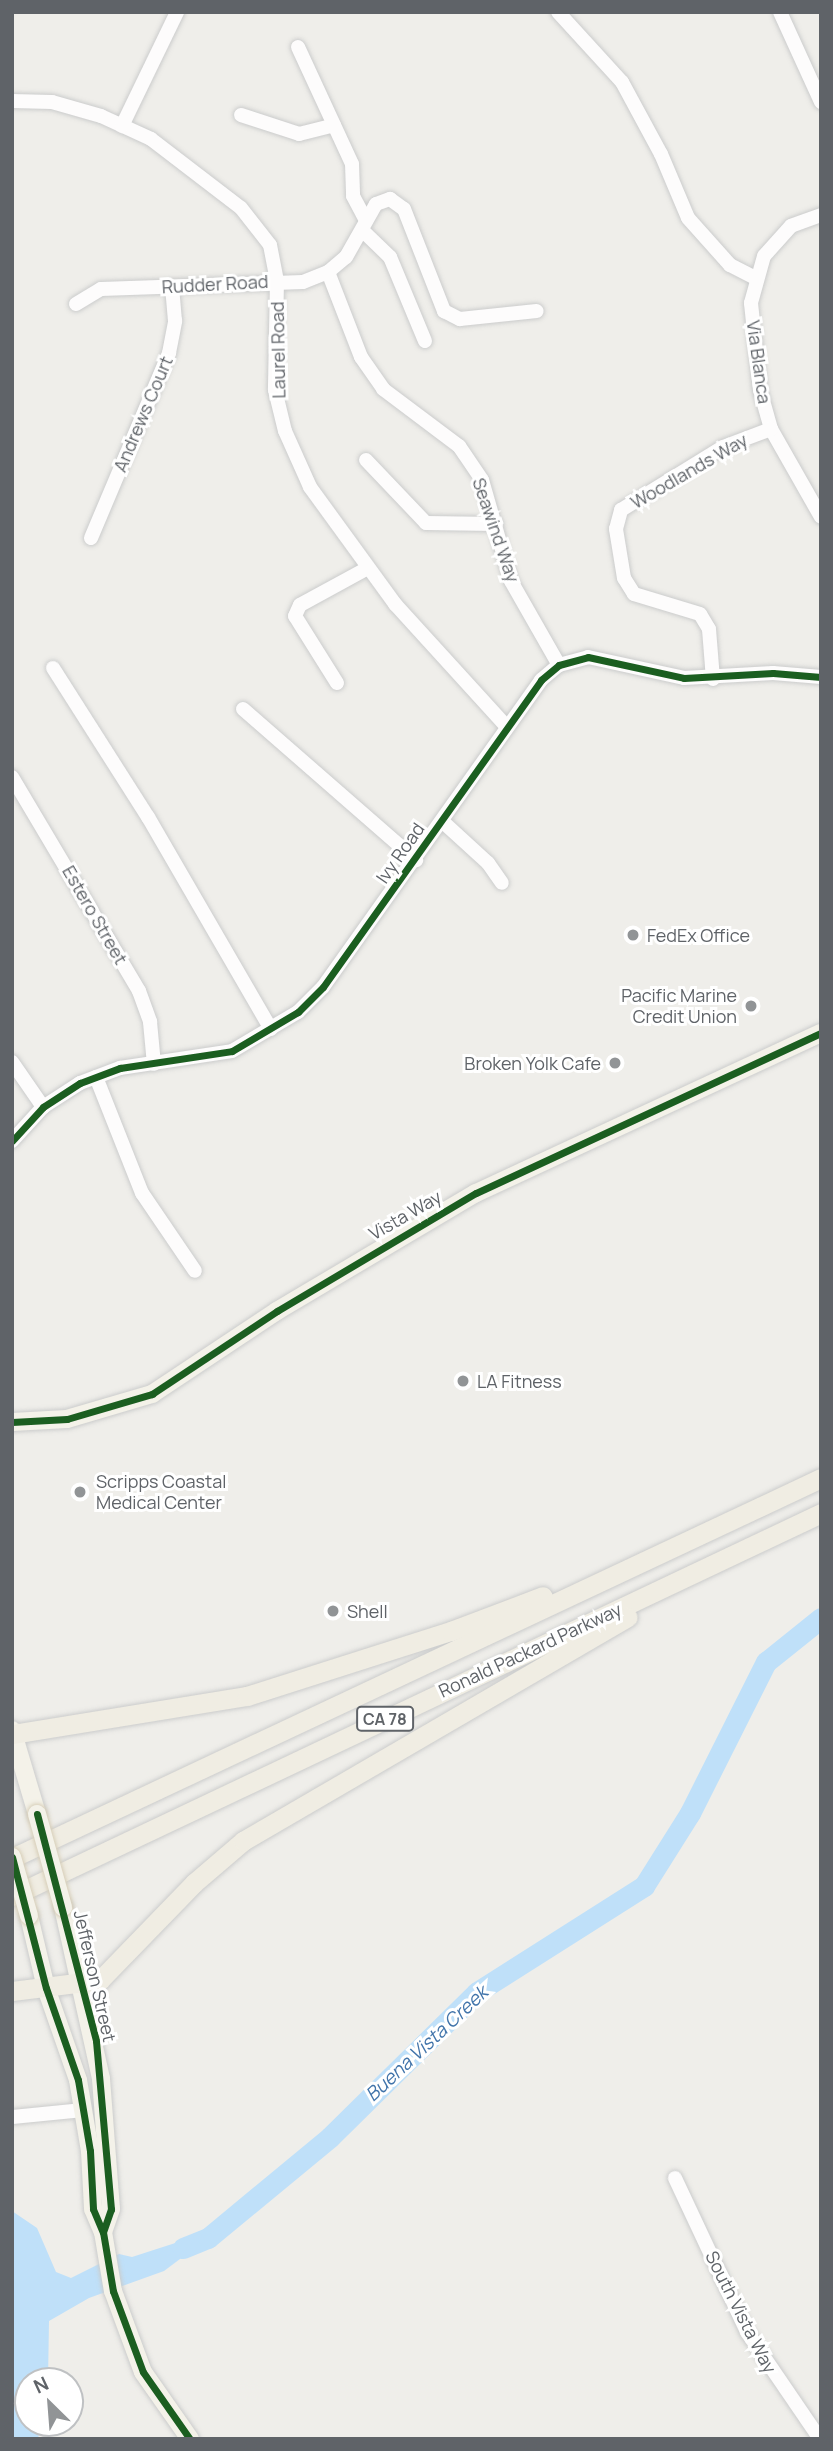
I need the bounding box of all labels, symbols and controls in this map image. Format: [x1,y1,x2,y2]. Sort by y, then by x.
street label: Rudder Road [161,270,269,298]
street label: Laurel Road [266,301,290,399]
street label: Via Blanca [742,319,776,405]
street label: Andrews Court [109,353,177,475]
street label: Woodlands Way [627,429,751,513]
street label: Seawind Way [468,475,524,585]
street label: Ivy Road [371,819,429,887]
street label: Estero Street [58,862,132,968]
place label: FedEx Office [647,924,750,946]
marker: FedEx Office [625,927,641,943]
place label: Pacific Marine Credit Union [621,985,737,1028]
marker: Pacific Marine Credit Union [743,998,759,1014]
place label: Broken Yolk Cafe [464,1052,601,1074]
marker: Broken Yolk Cafe [607,1055,623,1071]
street label: Vista Way [365,1186,445,1244]
place label: LA Fitness [477,1370,562,1392]
marker: LA Fitness [455,1373,471,1389]
place label: Scripps Coastal Medical Center [96,1471,226,1514]
marker: Scripps Coastal Medical Center [70,1482,90,1502]
street label: Ronald Packard Parkway [435,1598,625,1702]
place label: Shell [347,1600,388,1622]
marker: Shell [325,1603,341,1619]
road number: CA 78 [355,1707,415,1732]
street label: Jefferson Street [69,1908,121,2044]
water label: Buena Vista Creek [361,1982,493,2106]
street label: South Vista Way [701,2247,781,2377]
north arrow [14,2367,84,2437]
text: N [29,2370,53,2399]

